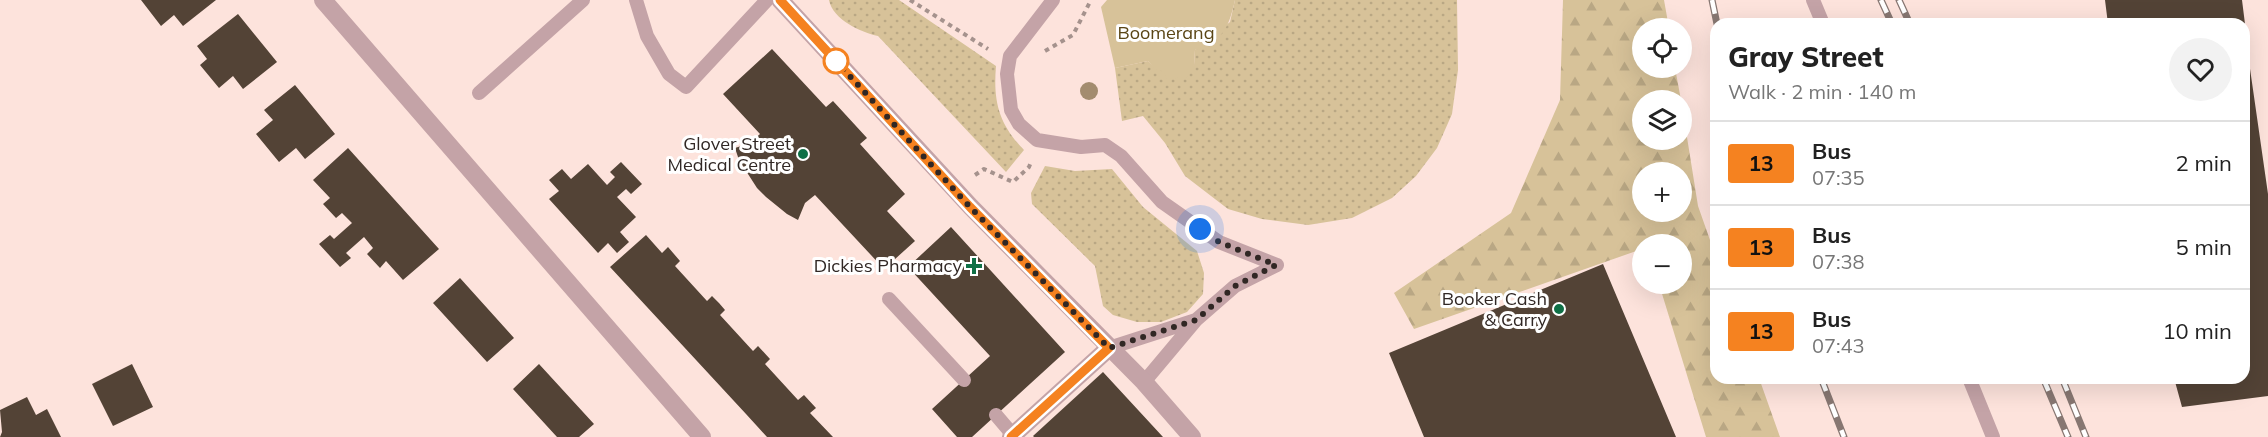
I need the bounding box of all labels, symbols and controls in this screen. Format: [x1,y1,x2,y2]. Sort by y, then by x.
map controls [1632,18,1692,294]
button: locate [1632,18,1692,78]
park label: Boomerang [1117,21,1215,44]
button: heart [2169,38,2232,101]
text: Gray Street [1728,39,1883,74]
unlabelled marker [823,48,849,74]
text: Walk · 2 min · 140 m [1728,79,1916,104]
button: layers [1632,90,1692,150]
place label: Glover Street Medical Centre [668,132,791,176]
text: Bus [1812,137,1851,165]
marker: Glover Street Medical Centre [796,147,810,161]
text: 2 min [2176,149,2232,177]
text: 13 [1748,150,1774,176]
button: + [1632,162,1692,222]
text: 07:35 [1812,165,1865,190]
your location [1185,214,1215,244]
text: Bus [1812,221,1851,249]
text: 5 min [2176,233,2232,261]
button: − [1632,234,1692,294]
text: 13 [1748,234,1774,260]
text: 07:38 [1812,249,1865,274]
place label: Dickies Pharmacy [814,254,962,277]
marker: Dickies Pharmacy [967,259,981,273]
place label: Booker Cash & Carry [1442,287,1547,331]
marker: Booker Cash & Carry [1552,302,1566,316]
text: Bus [1812,305,1851,333]
text: 10 min [2162,317,2232,345]
text: 13 [1748,318,1774,344]
text: 07:43 [1812,333,1865,358]

